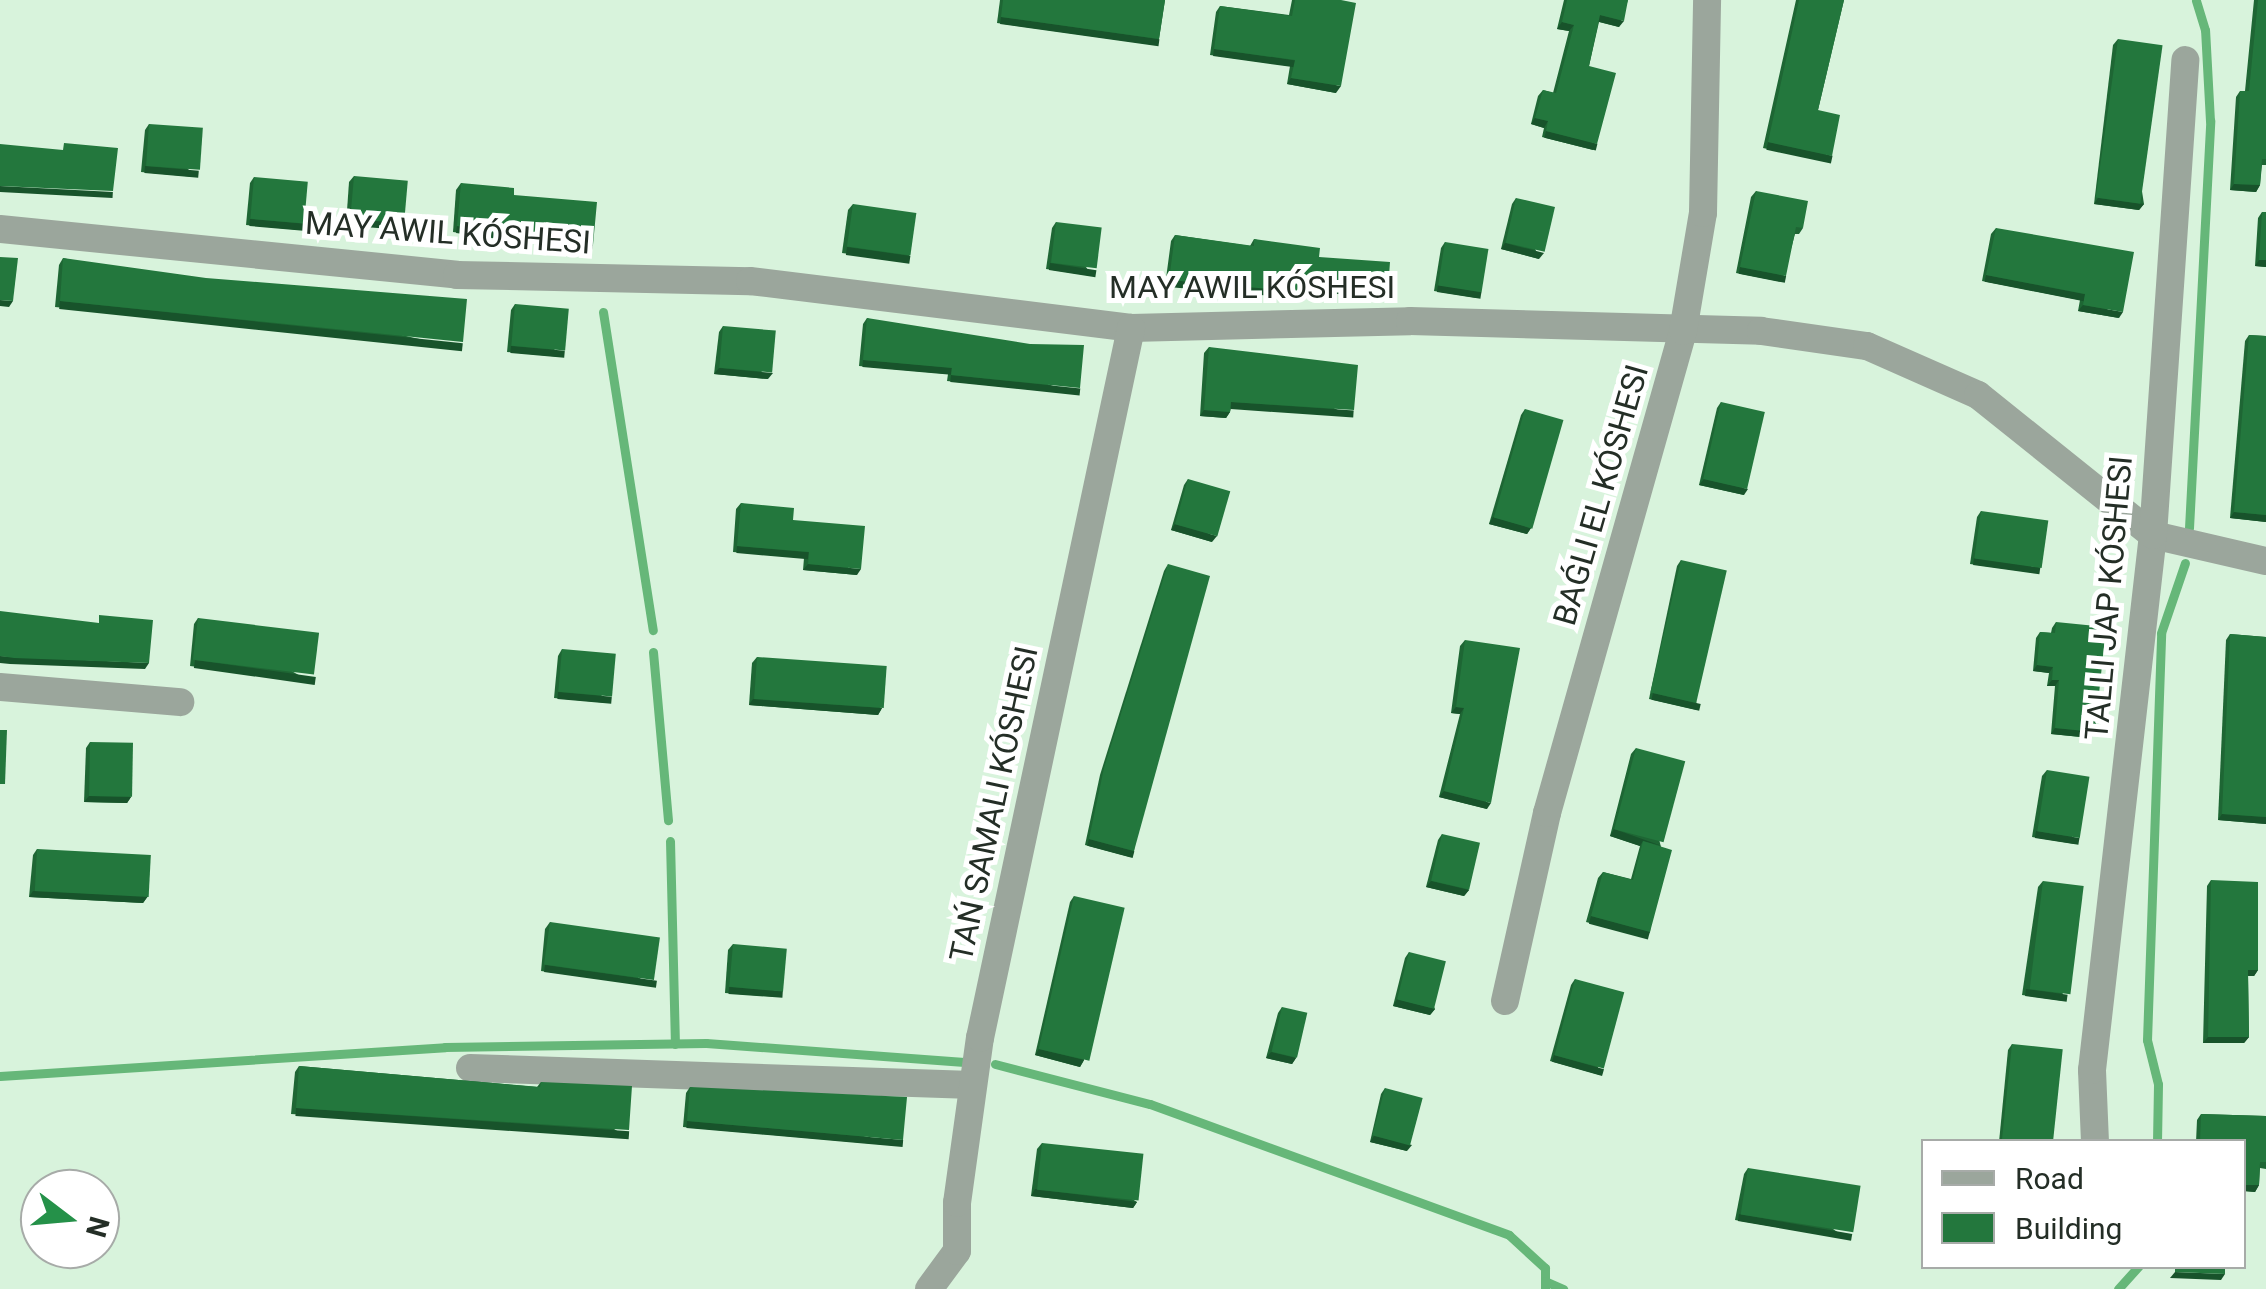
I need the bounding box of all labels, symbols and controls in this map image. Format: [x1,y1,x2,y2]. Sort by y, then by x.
street label: MAY AWIL KÓSHESI [304,204,592,262]
street label: MAY AWIL KÓSHESI [1109,268,1395,306]
street label: BAǴLI EL KÓSHESI [1545,360,1657,630]
street label: TALLI JAP KÓSHESI [2077,454,2141,742]
street label: TAŃ SAMALI KÓSHESI [942,643,1046,965]
legend [1921,1139,2246,1269]
text: Road [2015,1161,2084,1196]
north arrow [20,1169,120,1269]
text: Building [2015,1211,2122,1246]
text: N [79,1213,116,1241]

